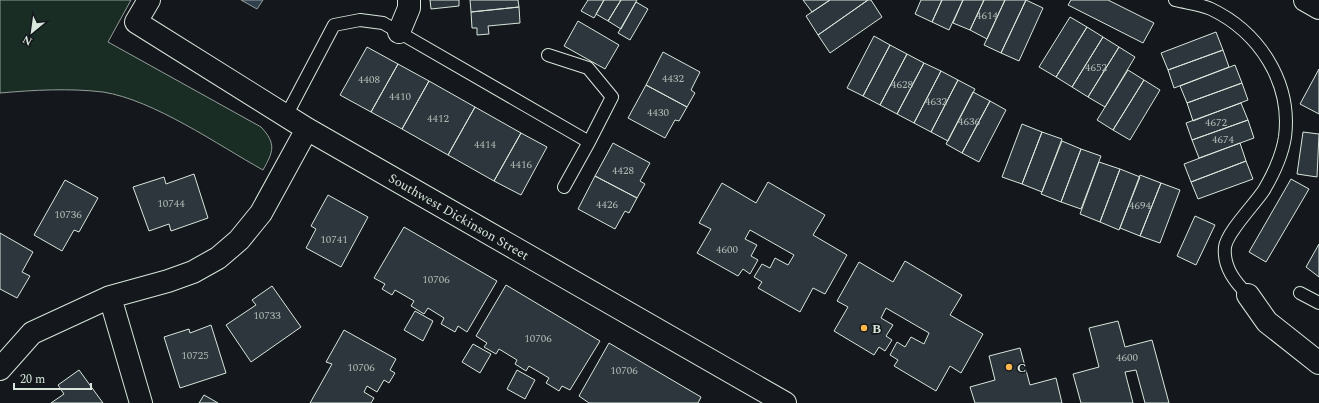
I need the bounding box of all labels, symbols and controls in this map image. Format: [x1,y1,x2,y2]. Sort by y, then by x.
house number: 4614 [976,7,998,24]
north arrow [12,12,52,52]
text: N [19,31,35,50]
house number: 4652 [1085,59,1107,76]
house number: 4432 [662,70,684,87]
house number: 4408 [358,71,380,88]
house number: 4628 [891,76,913,93]
house number: 4410 [389,88,411,105]
house number: 4632 [925,93,947,110]
house number: 4430 [647,104,669,121]
house number: 4412 [427,110,449,127]
house number: 4636 [958,113,980,130]
house number: 4672 [1205,114,1227,131]
house number: 4674 [1212,131,1234,148]
house number: 4414 [474,136,496,153]
house number: 4416 [510,156,532,173]
house number: 4428 [612,162,634,179]
street label: Southwest Dickinson Street [384,168,533,266]
house number: 10744 [157,195,185,212]
house number: 4426 [596,196,618,213]
house number: 4694 [1129,197,1151,214]
house number: 10736 [54,206,82,223]
house number: 10741 [320,231,348,248]
house number: 4600 [716,241,738,258]
house number: 10706 [422,271,450,288]
house number: 10733 [253,307,281,324]
place label: B [872,319,881,339]
marker: B [859,323,869,333]
house number: 10706 [524,330,552,347]
house number: 10725 [181,347,209,364]
house number: 4600 [1116,349,1138,366]
place label: C [1017,358,1026,378]
house number: 10706 [347,359,375,376]
house number: 10706 [610,362,638,379]
marker: C [1004,362,1014,372]
scale bar [14,365,91,391]
text: 20 m [20,370,45,389]

